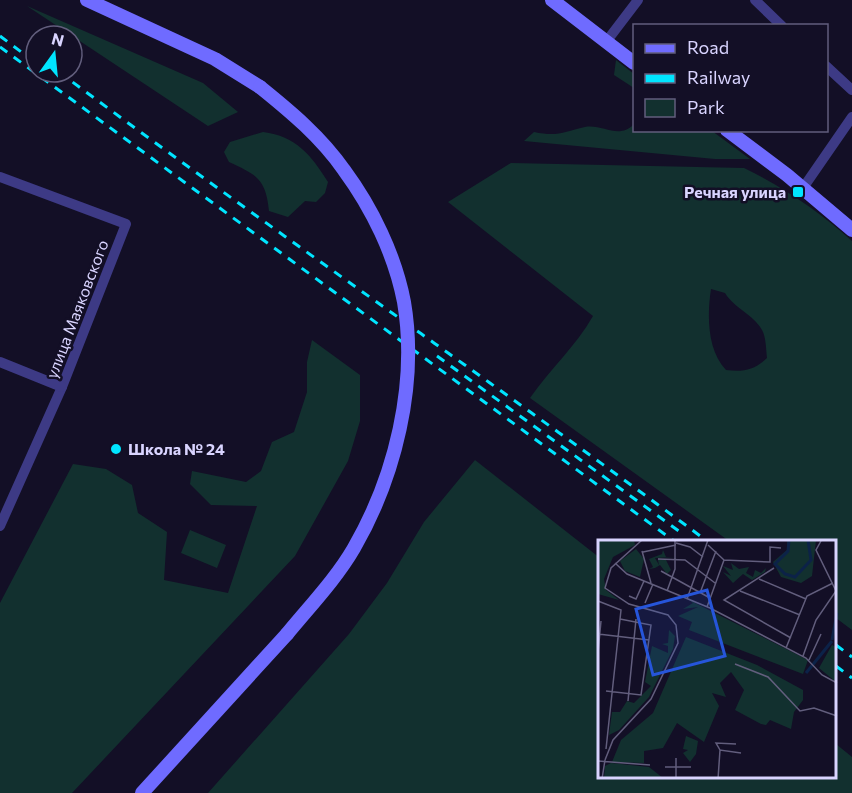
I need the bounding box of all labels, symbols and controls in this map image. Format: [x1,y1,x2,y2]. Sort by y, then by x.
north arrow [24,24,84,84]
legend [633,24,828,132]
text: N [50,28,66,50]
text: Road [687,36,729,58]
text: Railway [687,66,750,88]
text: Park [687,96,725,118]
place label: Речная улица [684,182,786,201]
marker: Речная улица [791,185,805,199]
street label: улица Маяковского [41,237,112,381]
place label: Школа № 24 [128,439,225,458]
marker: Школа № 24 [109,442,123,456]
inset map [598,540,837,778]

